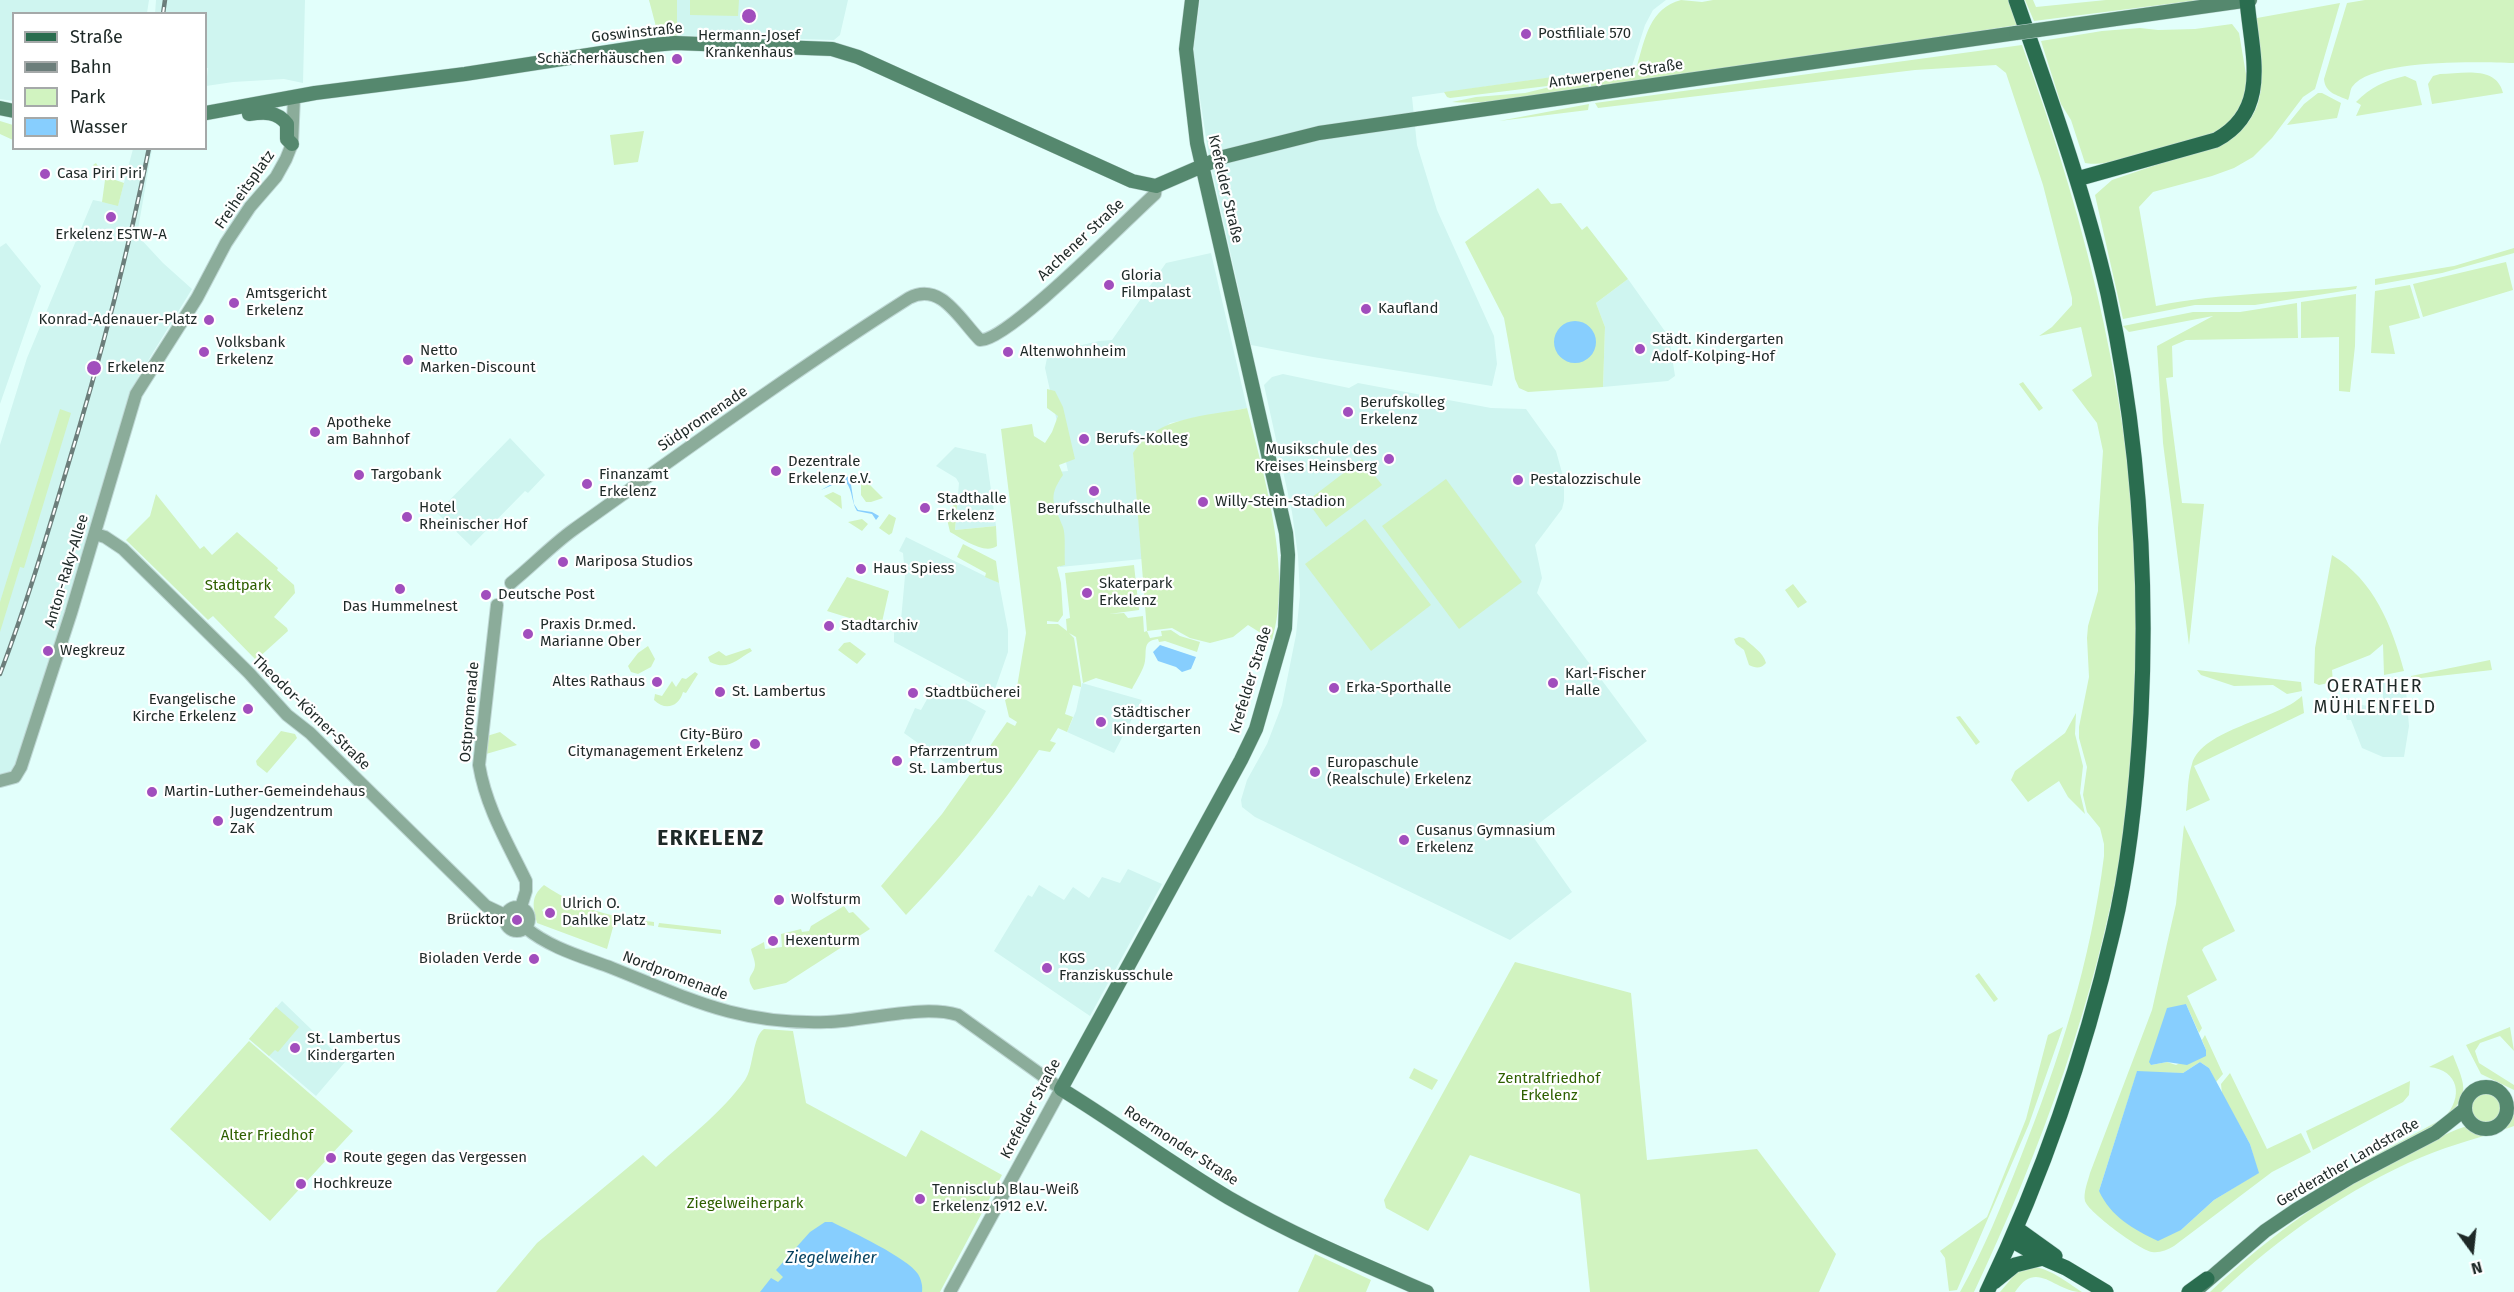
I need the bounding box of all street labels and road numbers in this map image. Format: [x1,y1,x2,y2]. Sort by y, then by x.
street label: Goswinstraße [590,19,684,47]
street label: Antwerpener Straße [1548,56,1684,92]
street label: Krefelder Straße [1204,133,1246,245]
street label: Freiheitsplatz [211,147,279,233]
street label: Aachener Straße [1034,195,1128,285]
street label: Südpromenade [655,382,751,456]
street label: Anton-Raky-Allee [41,512,93,630]
street label: Krefelder Straße [1226,624,1276,736]
street label: Theodor-Körner-Straße [248,652,374,774]
street label: Ostpromenade [457,661,483,763]
street label: Nordpromenade [620,948,730,1004]
street label: Krefelder Straße [997,1056,1065,1162]
street label: Roermonder Straße [1120,1102,1242,1190]
street label: Gerderather Landstraße [2273,1115,2423,1211]

